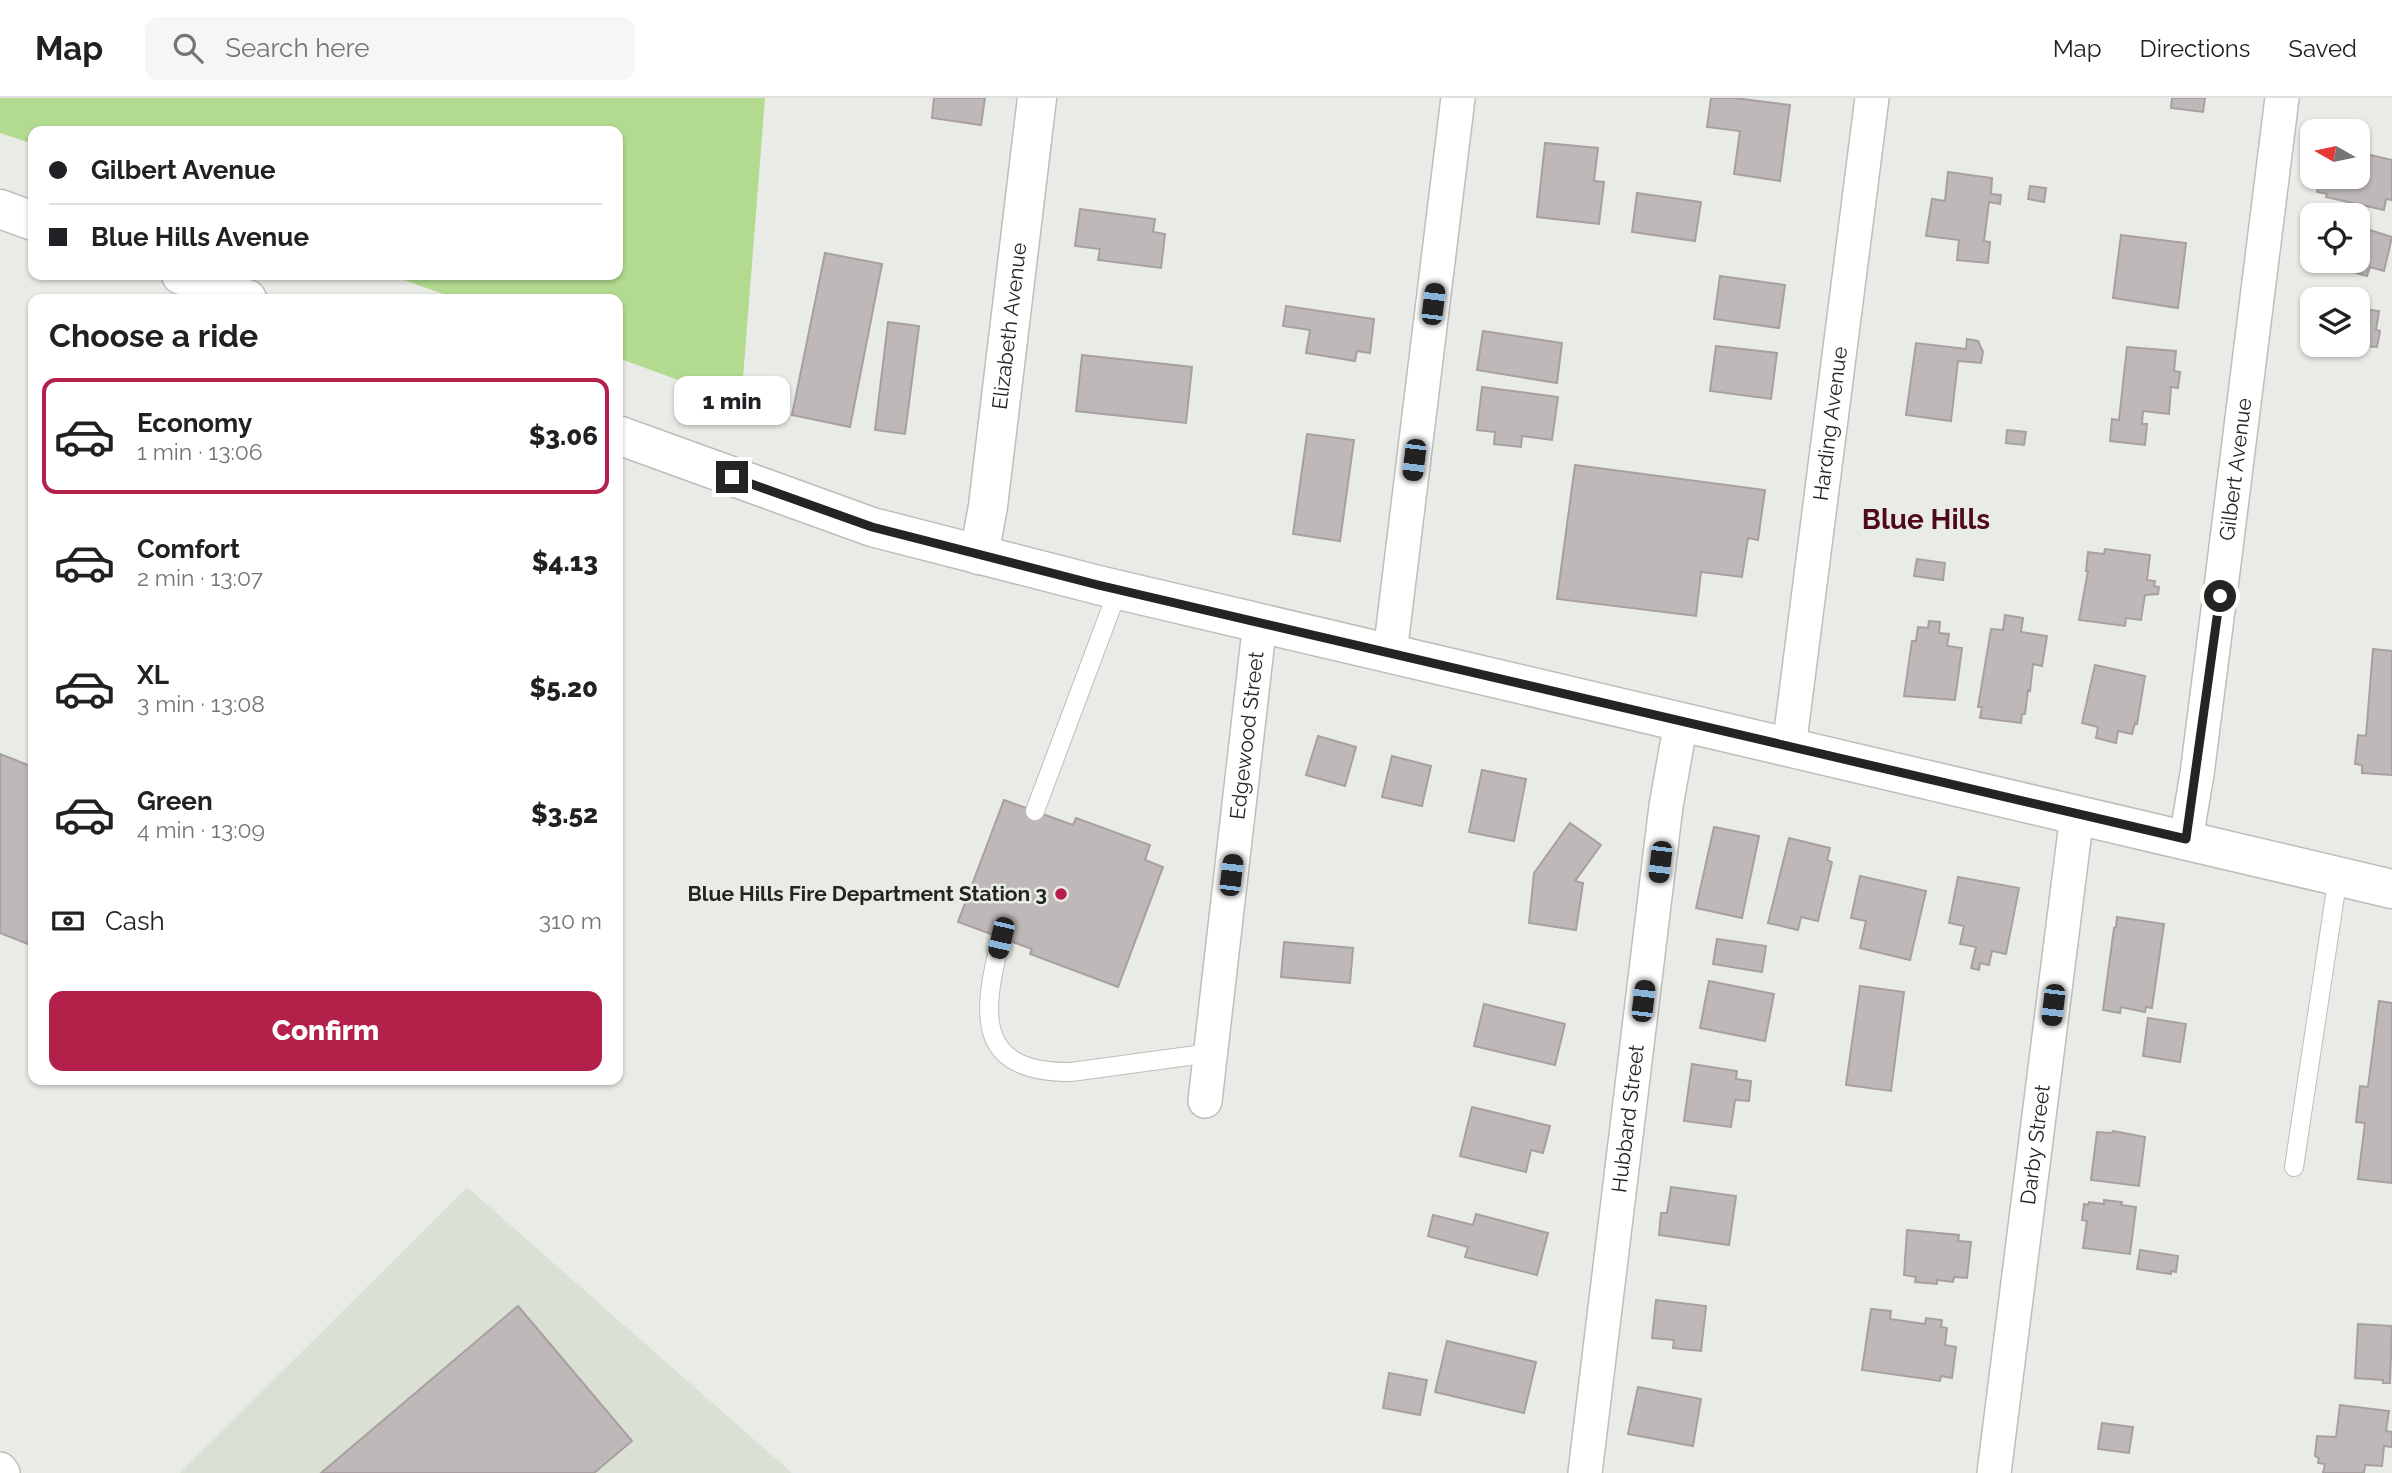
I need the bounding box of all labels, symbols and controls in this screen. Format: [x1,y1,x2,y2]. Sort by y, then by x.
search box [145,17,635,80]
text: Map [35,29,103,68]
icon: search [169,29,207,67]
text: Search here [225,33,370,63]
text: Map [2053,34,2102,63]
text: Directions [2140,34,2250,63]
text: Saved [2288,34,2357,63]
north arrow [2300,119,2370,189]
map controls [2300,119,2370,357]
text: Gilbert Avenue [91,155,276,185]
button: locate [2300,203,2370,273]
text: Blue Hills Avenue [91,222,309,252]
street label: Elizabeth Avenue [987,241,1032,411]
car [1421,282,1446,326]
button: layers [2300,287,2370,357]
text: Choose a ride [49,317,258,354]
street label: Harding Avenue [1808,345,1852,502]
callout: 1 min [674,376,790,424]
text: 1 min [702,387,762,414]
street label: Gilbert Avenue [2214,397,2256,542]
icon: car [53,405,116,468]
text: Economy [137,408,252,438]
text: $3.06 [529,421,598,451]
text: 1 min · 13:06 [137,438,263,465]
car [1402,438,1427,482]
route end [716,461,748,493]
district label: Blue Hills [1862,503,1990,536]
icon: car [53,531,116,594]
text: Comfort [137,534,240,564]
text: $4.13 [532,547,598,577]
text: 2 min · 13:07 [137,564,263,591]
route start [2204,580,2236,612]
street label: Edgewood Street [1224,650,1269,821]
icon: car [53,657,116,720]
text: XL [137,660,169,690]
text: $5.20 [530,673,598,703]
text: 3 min · 13:08 [137,690,265,717]
icon: car [53,783,116,846]
text: Green [137,786,213,816]
text: $3.52 [531,799,598,829]
text: 4 min · 13:09 [137,816,265,843]
car [1648,840,1673,884]
car [1219,853,1244,897]
place label: Blue Hills Fire Department Station 3 [687,881,1047,906]
marker: Blue Hills Fire Department Station 3 [1053,886,1069,902]
icon: cash [49,902,87,940]
text: Cash [105,906,165,936]
text: 310 m [539,907,602,934]
car [987,915,1016,961]
car [1631,979,1656,1023]
car [2041,983,2066,1027]
button: Confirm [49,991,602,1071]
street label: Hubbard Street [1606,1043,1649,1194]
street label: Darby Street [2015,1083,2055,1206]

